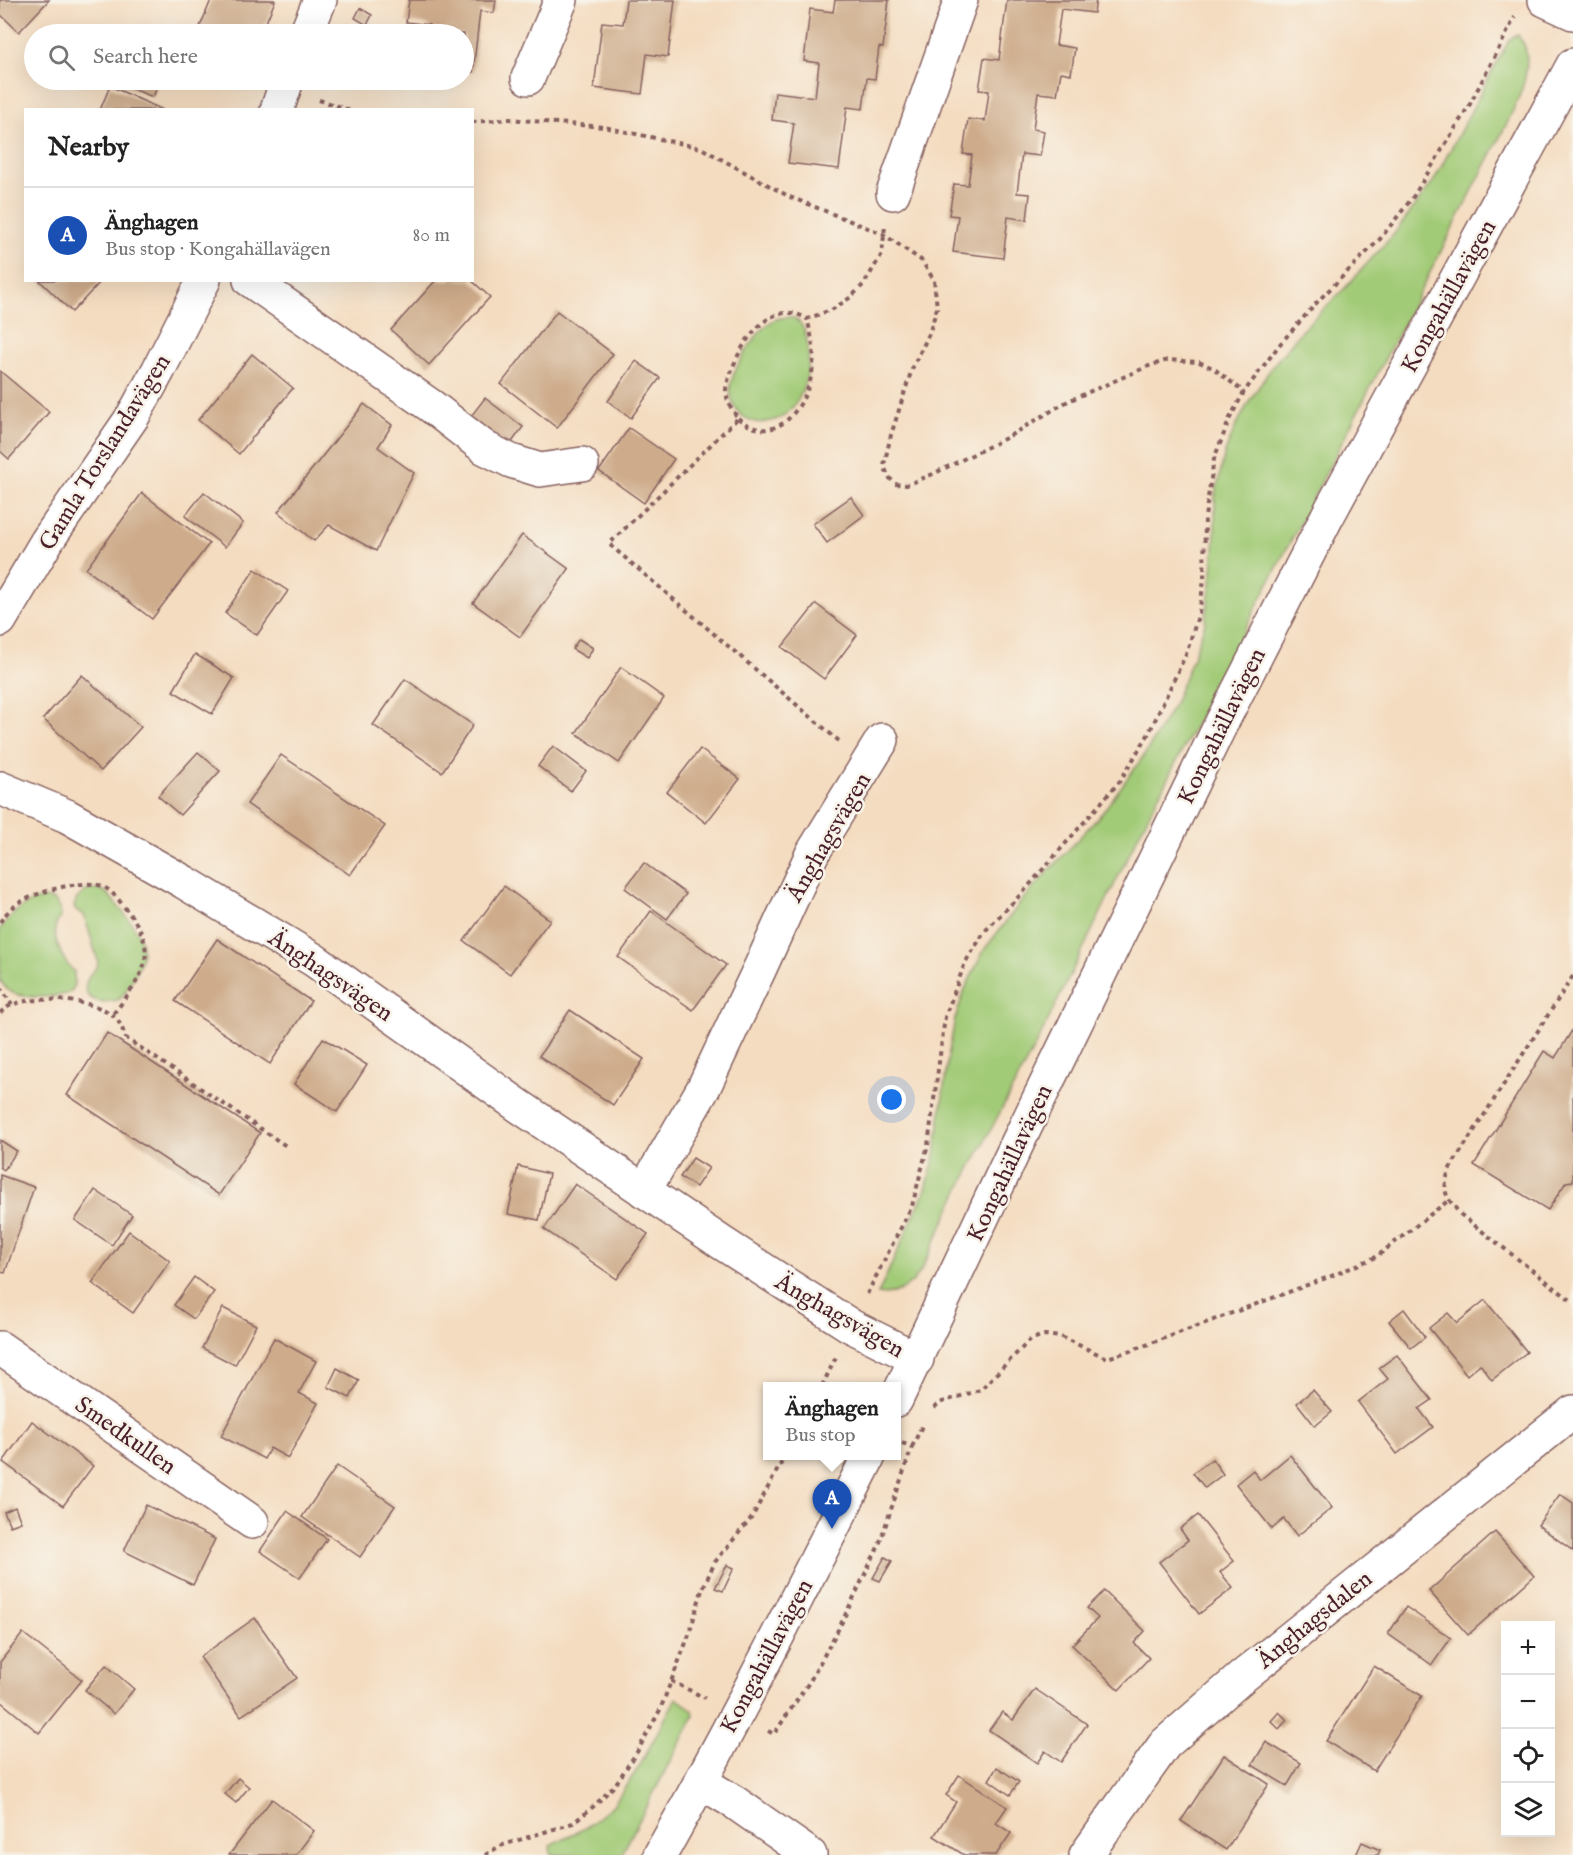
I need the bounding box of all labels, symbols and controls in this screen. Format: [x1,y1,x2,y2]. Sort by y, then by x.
search box [24,24,474,90]
icon: search [45,41,78,74]
text: Search here [93,43,198,71]
text: Nearby [48,131,129,164]
text: Änghagen [105,209,199,237]
street label: Kongahällavägen [1394,214,1504,379]
text: A [61,223,74,248]
text: 80 m [413,223,450,248]
text: Bus stop · Kongahällavägen [105,237,331,262]
street label: Gamla Torslandavägen [32,349,178,557]
street label: Kongahällavägen [1171,643,1274,810]
street label: Änghagsvägen [779,767,879,909]
street label: Änghagsvägen [261,922,399,1030]
street label: Kongahällavägen [960,1080,1061,1247]
your location [877,1085,906,1114]
street label: Änghagsvägen [768,1266,910,1366]
popup [763,1382,901,1460]
street label: Smedkullen [68,1390,182,1483]
text: Änghagen [785,1395,879,1423]
text: Bus stop [785,1423,856,1448]
pin: A [812,1480,852,1529]
street label: Änghagsdalen [1250,1564,1379,1677]
street label: Kongahällavägen [714,1574,821,1739]
map controls [1501,1621,1555,1837]
button: + [1501,1621,1555,1675]
button: − [1501,1675,1555,1729]
button: locate [1501,1729,1555,1783]
button: layers [1501,1783,1555,1837]

